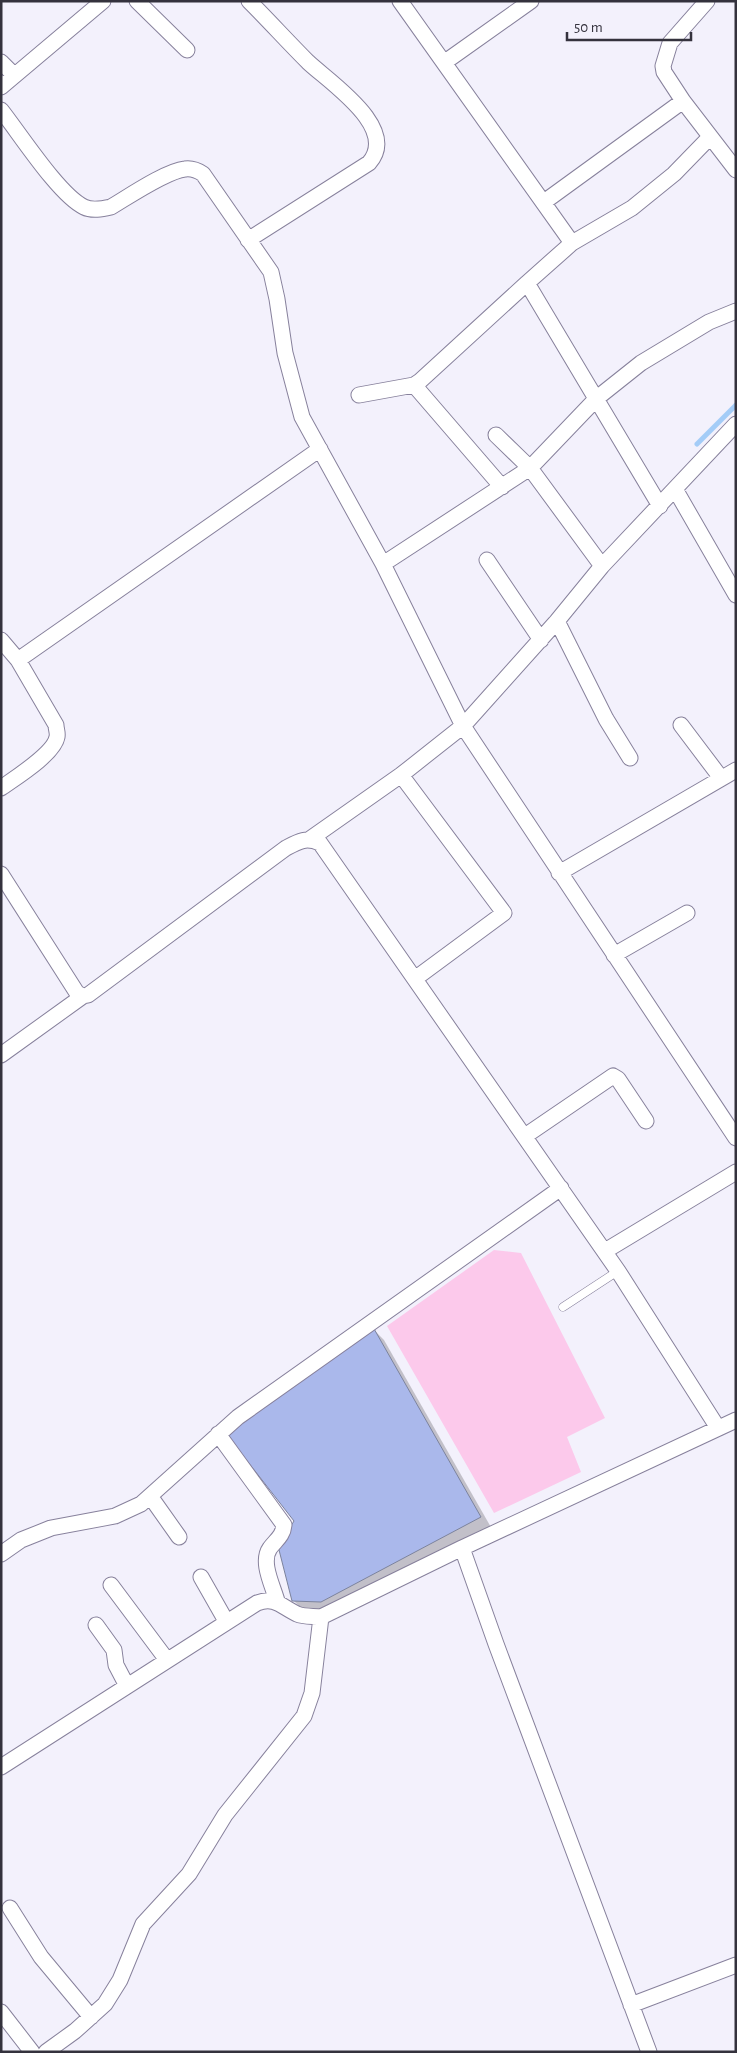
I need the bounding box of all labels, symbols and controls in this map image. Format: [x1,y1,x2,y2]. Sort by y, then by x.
scale bar [567,10,691,42]
text: 50 m [574,20,603,35]

